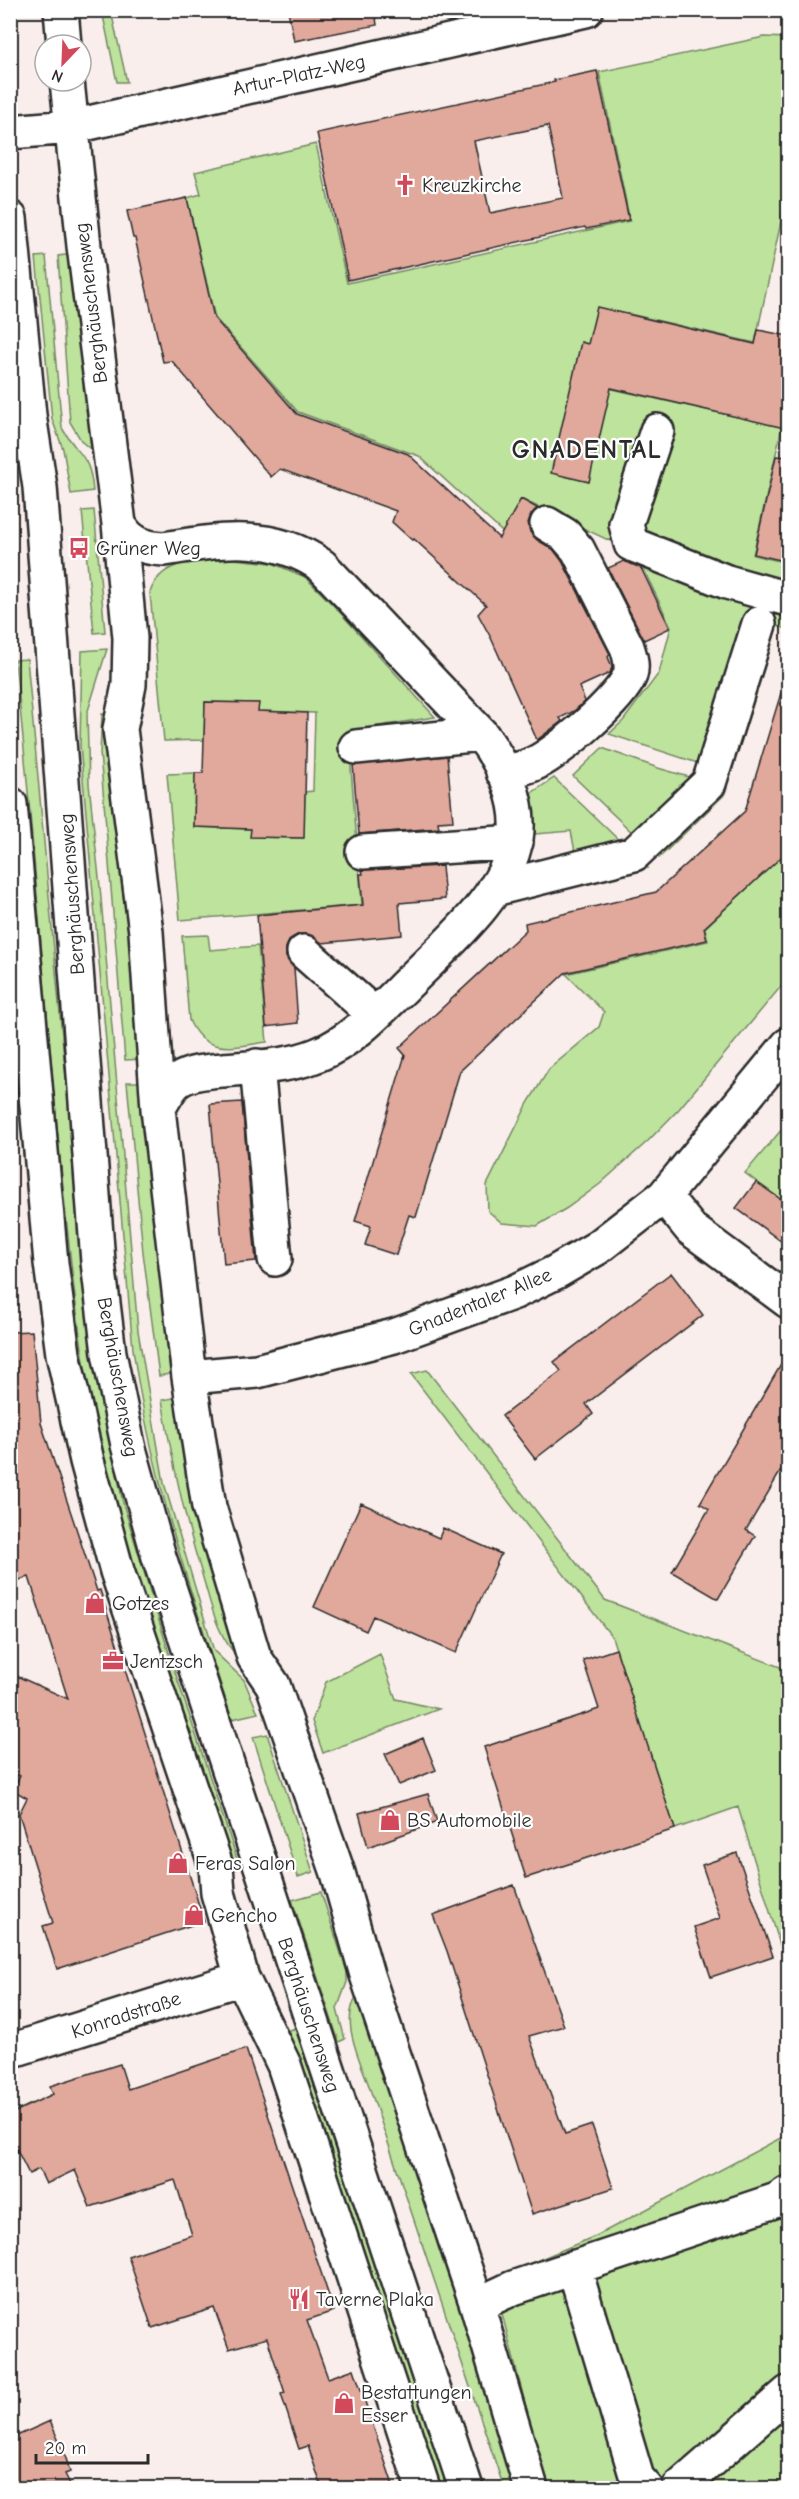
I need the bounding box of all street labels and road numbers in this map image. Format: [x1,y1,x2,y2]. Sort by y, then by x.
street label: Artur-Platz-Weg [231,50,367,100]
street label: Berghäuschensweg [70,221,112,385]
street label: Berghäuschensweg [55,812,89,976]
street label: Gnadentaler Allee [405,1263,555,1341]
street label: Berghäuschensweg [93,1295,143,1459]
street label: Berghäuschensweg [273,1934,345,2096]
street label: Konradstraße [68,1986,184,2044]

